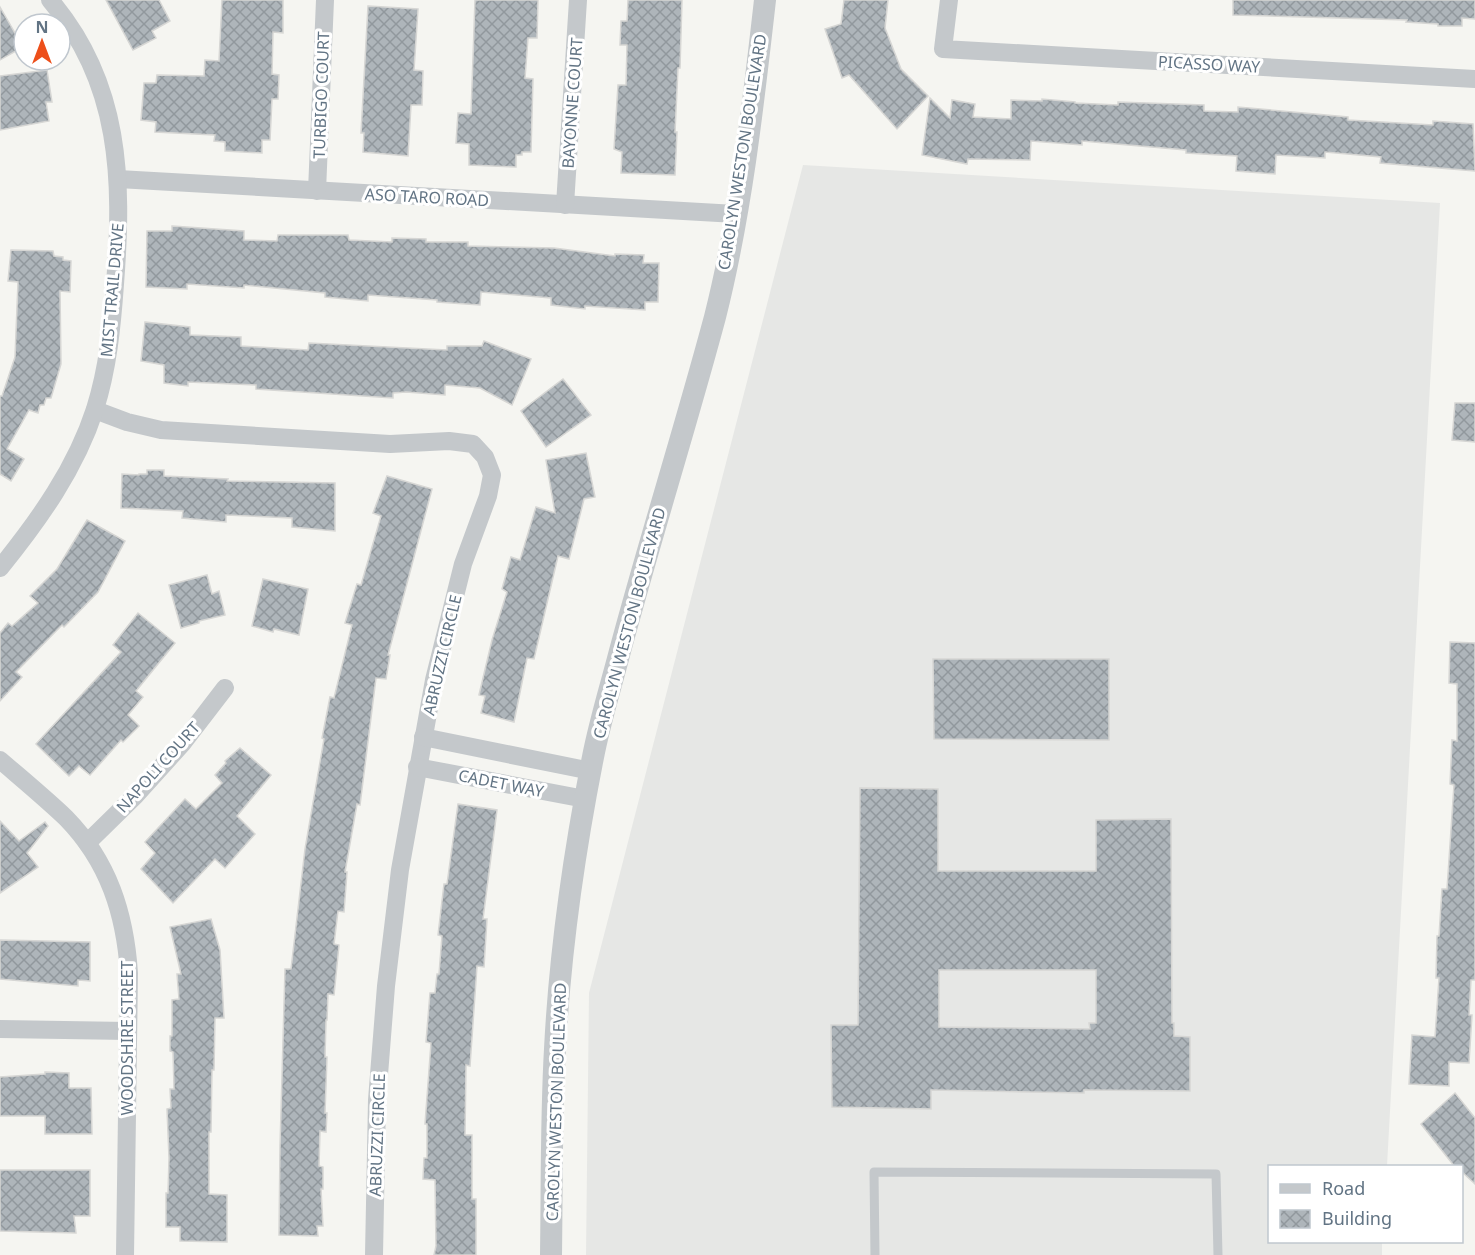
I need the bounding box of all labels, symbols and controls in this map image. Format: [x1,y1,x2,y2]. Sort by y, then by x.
north arrow [12,12,72,72]
text: N [35,16,49,38]
street label: TURBIGO COURT [308,31,334,159]
street label: CAROLYN WESTON BOULEVARD [712,32,772,272]
street label: BAYONNE COURT [556,37,588,169]
street label: PICASSO WAY [1157,50,1262,78]
street label: ASO TARO ROAD [364,183,490,211]
street label: MIST TRAIL DRIVE [95,222,129,358]
street label: CAROLYN WESTON BOULEVARD [587,505,671,741]
street label: ABRUZZI CIRCLE [417,593,467,717]
street label: NAPOLI COURT [111,717,205,817]
street label: CADET WAY [456,764,546,802]
street label: WOODSHIRE STREET [116,961,138,1115]
street label: CAROLYN WESTON BOULEVARD [541,982,571,1222]
street label: ABRUZZI CIRCLE [364,1073,390,1197]
legend [1268,1165,1463,1243]
text: Road [1322,1176,1365,1200]
text: Building [1322,1206,1392,1230]

